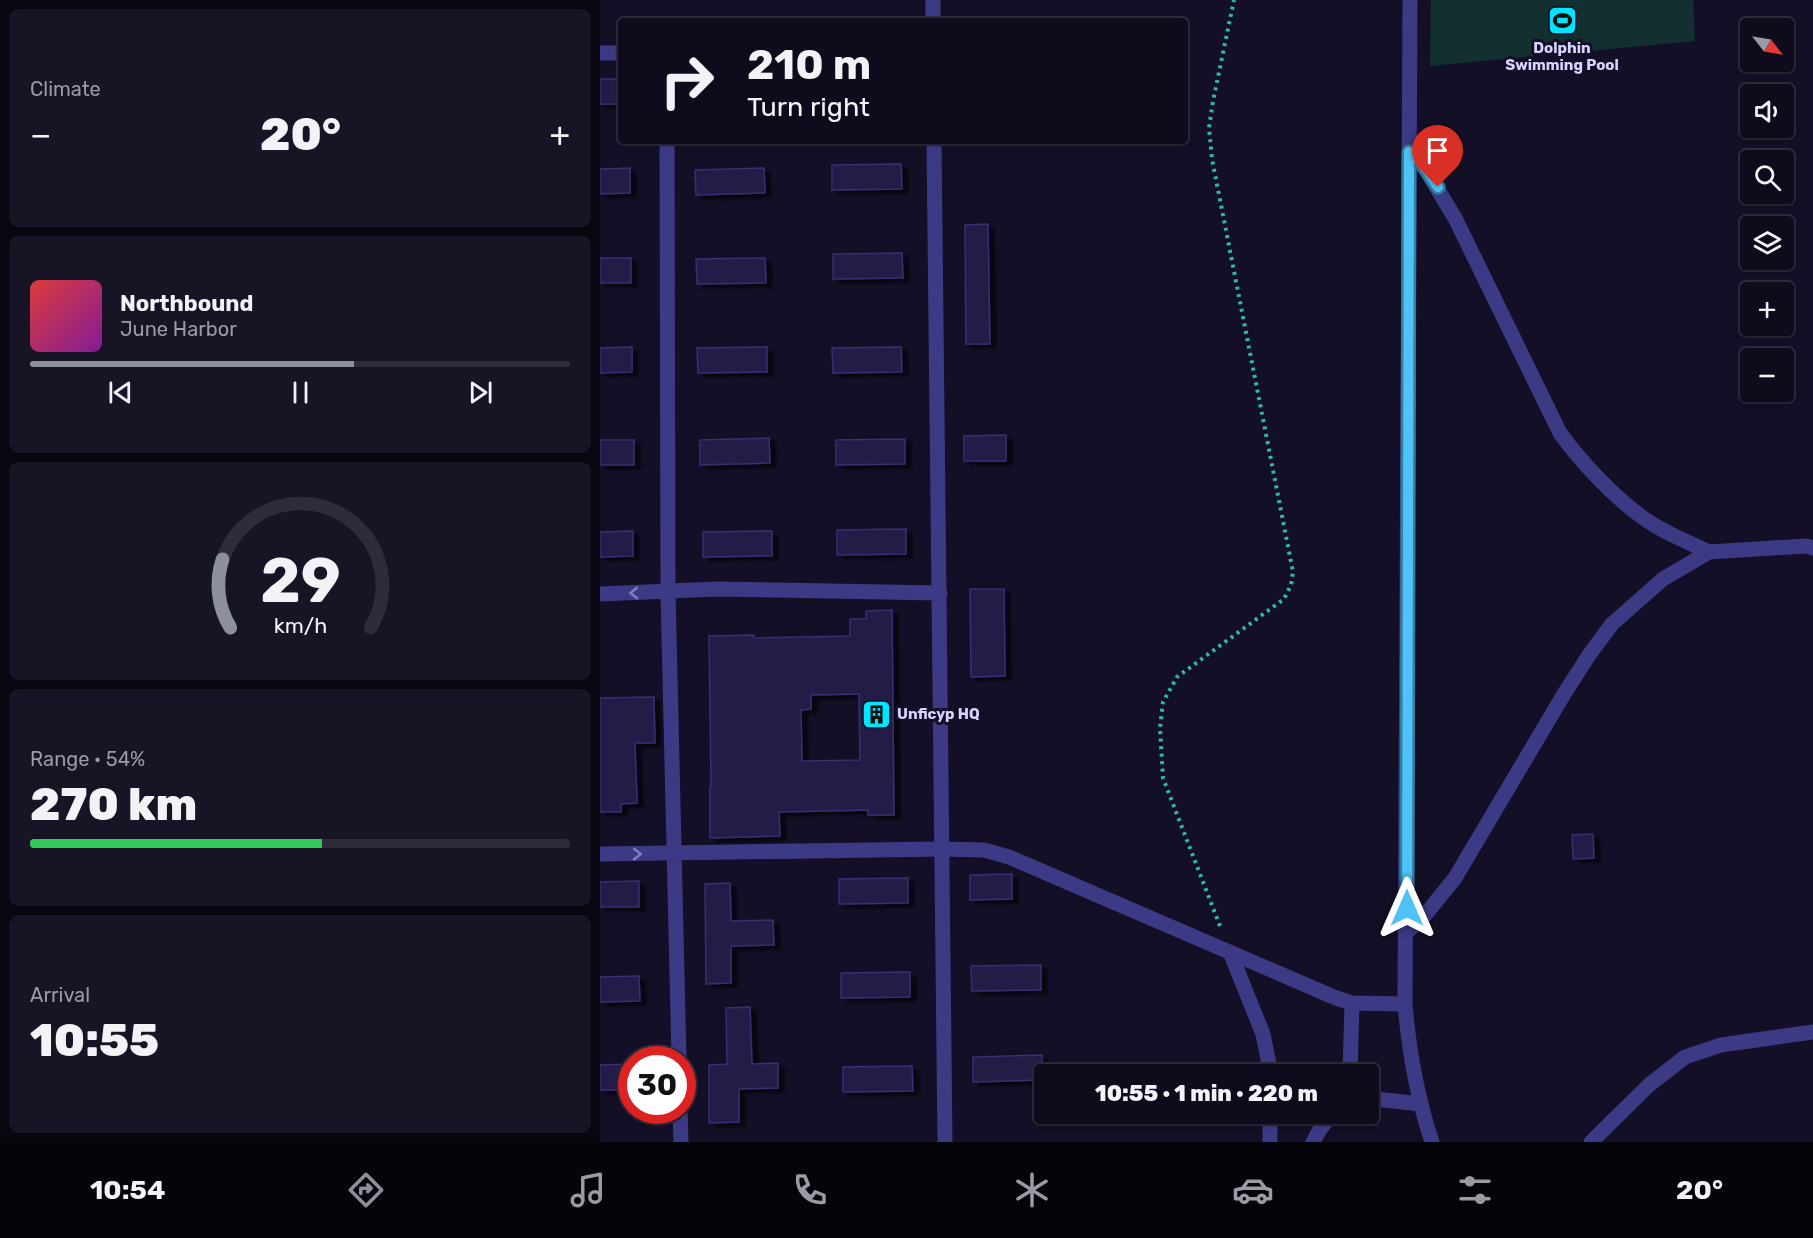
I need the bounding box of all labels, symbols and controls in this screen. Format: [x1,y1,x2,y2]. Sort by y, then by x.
sports icon: Dolphin Swimming Pool [1546,5,1578,37]
north arrow [1740,18,1794,72]
map controls [1740,18,1794,402]
place label: Dolphin Swimming Pool [1505,39,1619,74]
text: 210 m [747,40,871,90]
icon: right [648,42,726,120]
text: Climate [30,77,101,101]
button: sound [1740,84,1794,138]
text: Turn right [747,91,870,123]
text: 20° [260,108,341,161]
text: − [30,115,51,154]
text: + [549,115,570,154]
pin [1412,125,1463,187]
icon: arrive [1421,134,1454,167]
button: search [1740,150,1794,204]
button: layers [1740,216,1794,270]
button: + [1740,282,1794,336]
text: Northbound [120,290,253,317]
text: June Harbor [120,317,237,341]
button: − [1740,348,1794,402]
icon: previous [104,376,137,409]
icon: pause [284,376,317,409]
icon: next [464,376,497,409]
text: 29 [260,544,340,618]
one-way arrow [630,587,639,600]
text: km/h [273,613,327,638]
building icon: Unficyp HQ [860,698,892,730]
place label: Unficyp HQ [897,705,980,723]
text: Range · 54% [30,747,145,771]
text: 270 km [30,778,197,831]
one-way arrow [632,848,641,860]
position arrow [1375,876,1439,940]
text: Arrival [30,983,90,1007]
text: 10:55 [30,1014,159,1067]
speed limit sign: 30 [618,1046,696,1124]
text: 10:55 · 1 min · 220 m [1095,1080,1318,1107]
icon: directions [345,1169,387,1211]
icon: music [567,1169,609,1211]
icon: phone [789,1169,831,1211]
icon: climate [1011,1169,1053,1211]
icon: car [1232,1169,1274,1211]
icon: filters [1454,1169,1496,1211]
text: 10:54 [90,1174,165,1206]
text: 20° [1676,1174,1723,1206]

